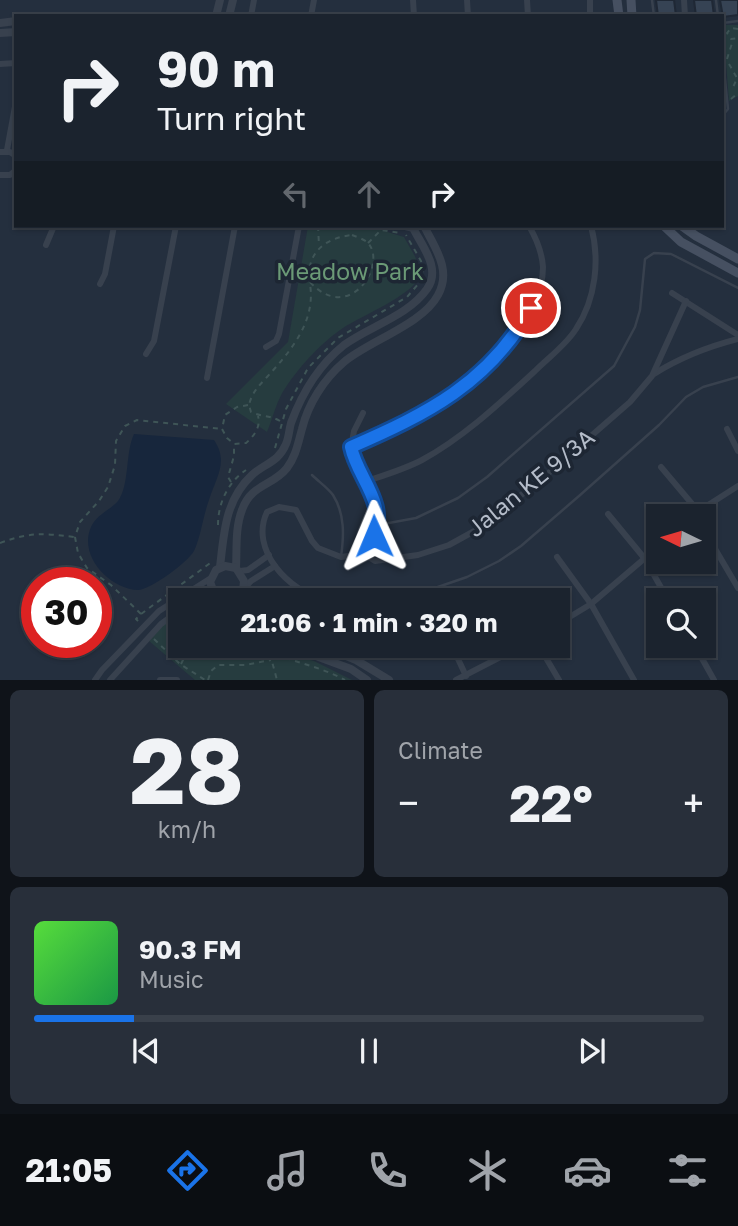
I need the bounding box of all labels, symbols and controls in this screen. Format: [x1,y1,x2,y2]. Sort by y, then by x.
text: 90 m [157,39,275,98]
icon: right [42,42,133,133]
text: Turn right [157,99,306,137]
icon: left [277,175,315,213]
icon: ahead [350,175,388,213]
icon: right [423,175,461,213]
park label: Meadow Park [276,257,424,285]
pin [501,278,561,338]
icon: arrive [512,289,550,327]
street label: Jalan KE 9/3A [461,422,600,542]
position arrow [337,499,411,573]
north arrow [646,504,716,574]
map controls [646,504,716,658]
speed limit sign: 30 [21,567,112,658]
button: search [646,588,716,658]
text: 21:06 · 1 min · 320 m [241,607,497,638]
text: 28 [130,715,244,824]
text: Climate [398,736,483,764]
text: 22° [509,771,593,833]
text: − [398,780,419,825]
text: + [683,780,704,825]
text: km/h [158,815,216,843]
text: 90.3 FM [139,934,242,965]
text: Music [139,965,204,993]
icon: previous [127,1032,165,1070]
icon: pause [350,1032,388,1070]
icon: next [573,1032,611,1070]
icon: directions [163,1146,212,1195]
icon: music [263,1146,312,1195]
icon: phone [363,1146,412,1195]
icon: climate [463,1146,512,1195]
icon: car [563,1146,612,1195]
icon: filters [663,1146,712,1195]
text: 21:05 [26,1151,112,1189]

